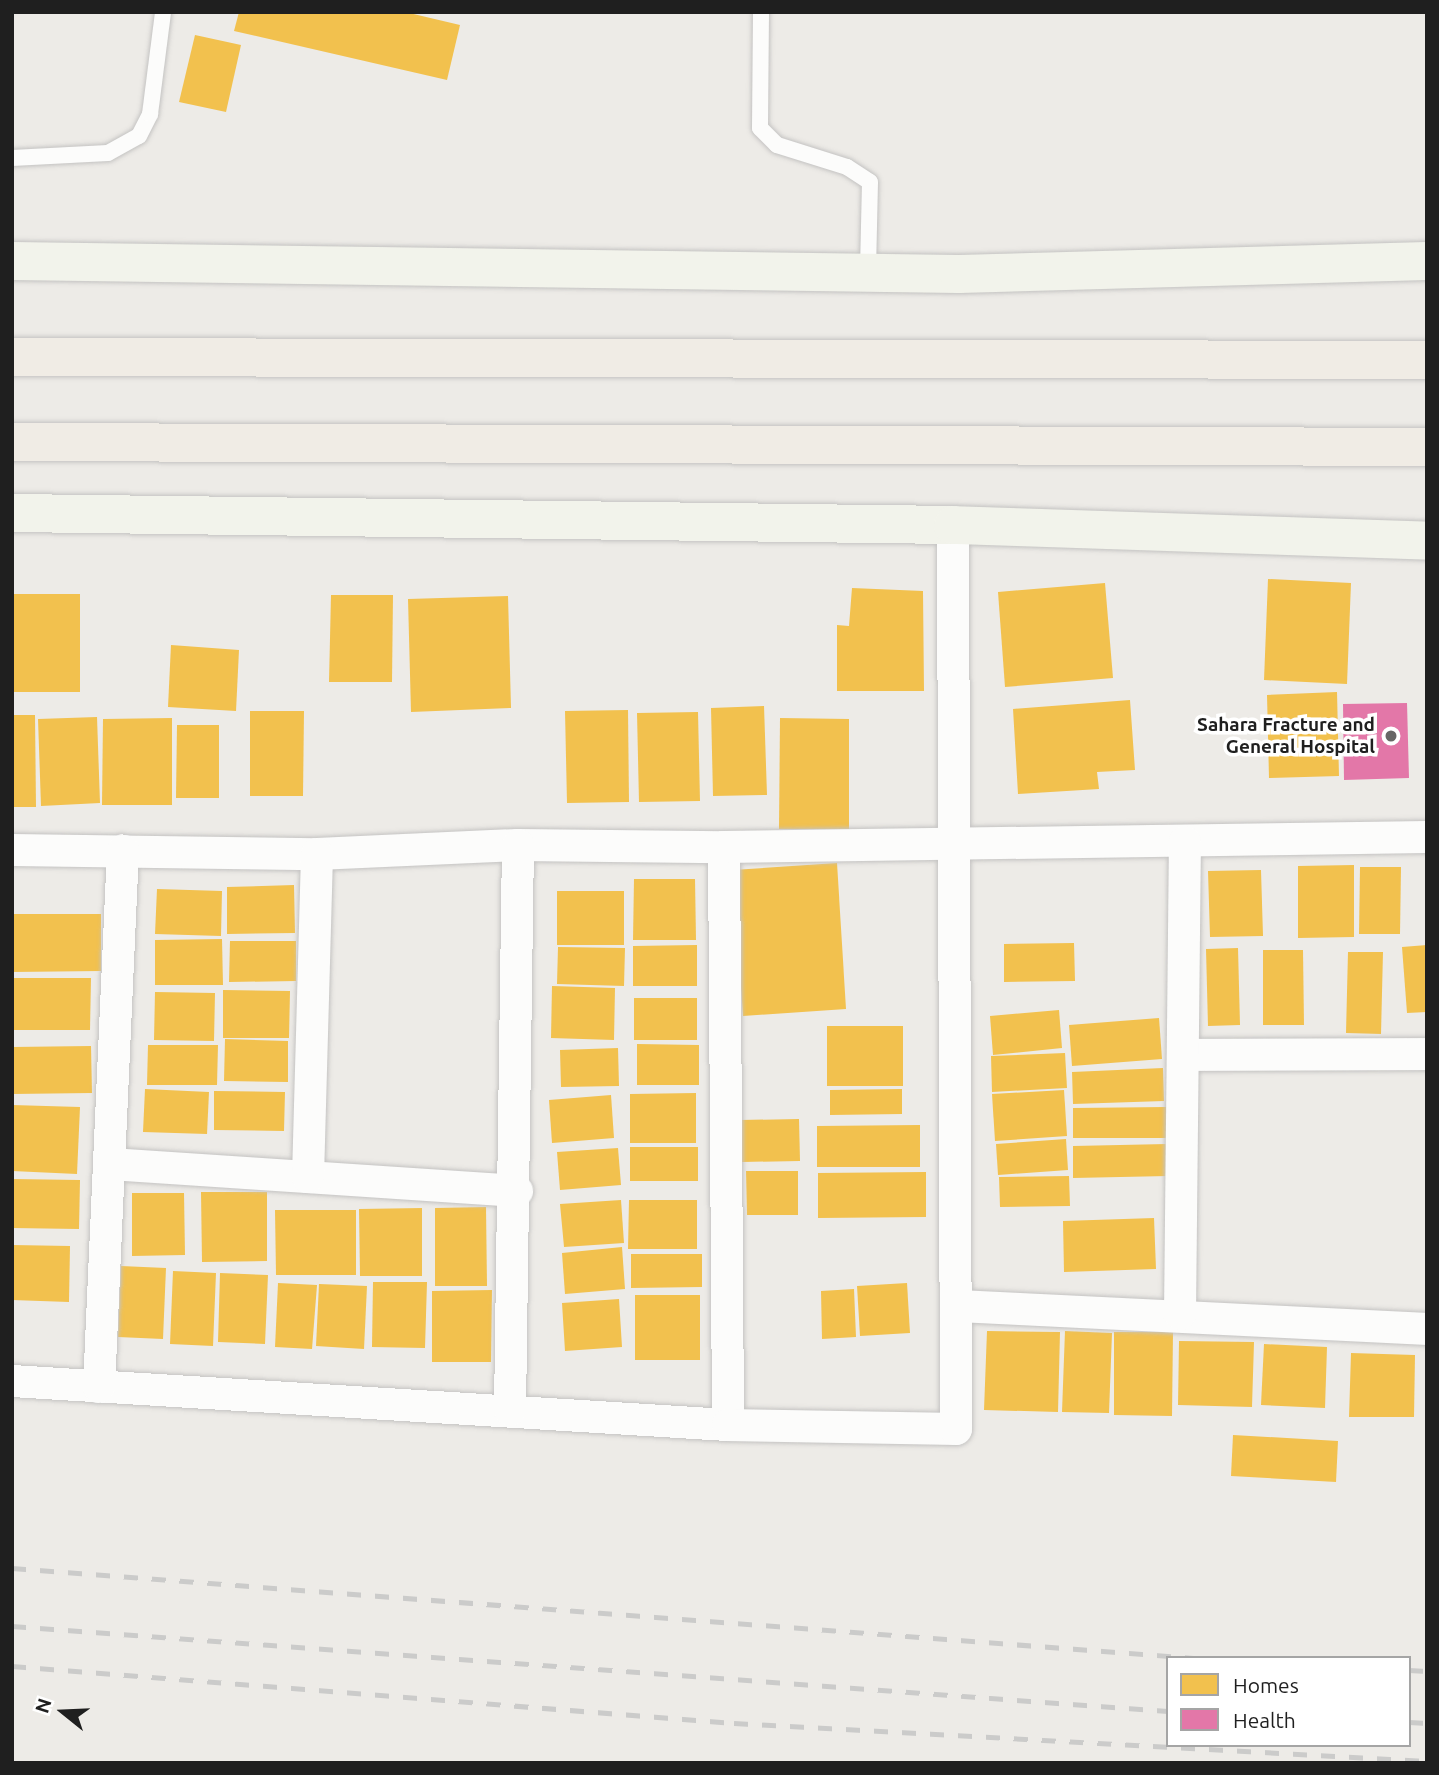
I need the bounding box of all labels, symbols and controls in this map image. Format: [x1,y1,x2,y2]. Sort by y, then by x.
place label: Sahara Fracture and General Hospital [1197,714,1375,758]
marker: Sahara Fracture and General Hospital [1381,726,1401,746]
legend [1166,1656,1411,1747]
text: Homes [1233,1673,1299,1697]
north arrow [28,1677,98,1747]
text: N [30,1695,56,1716]
text: Health [1233,1708,1296,1732]

